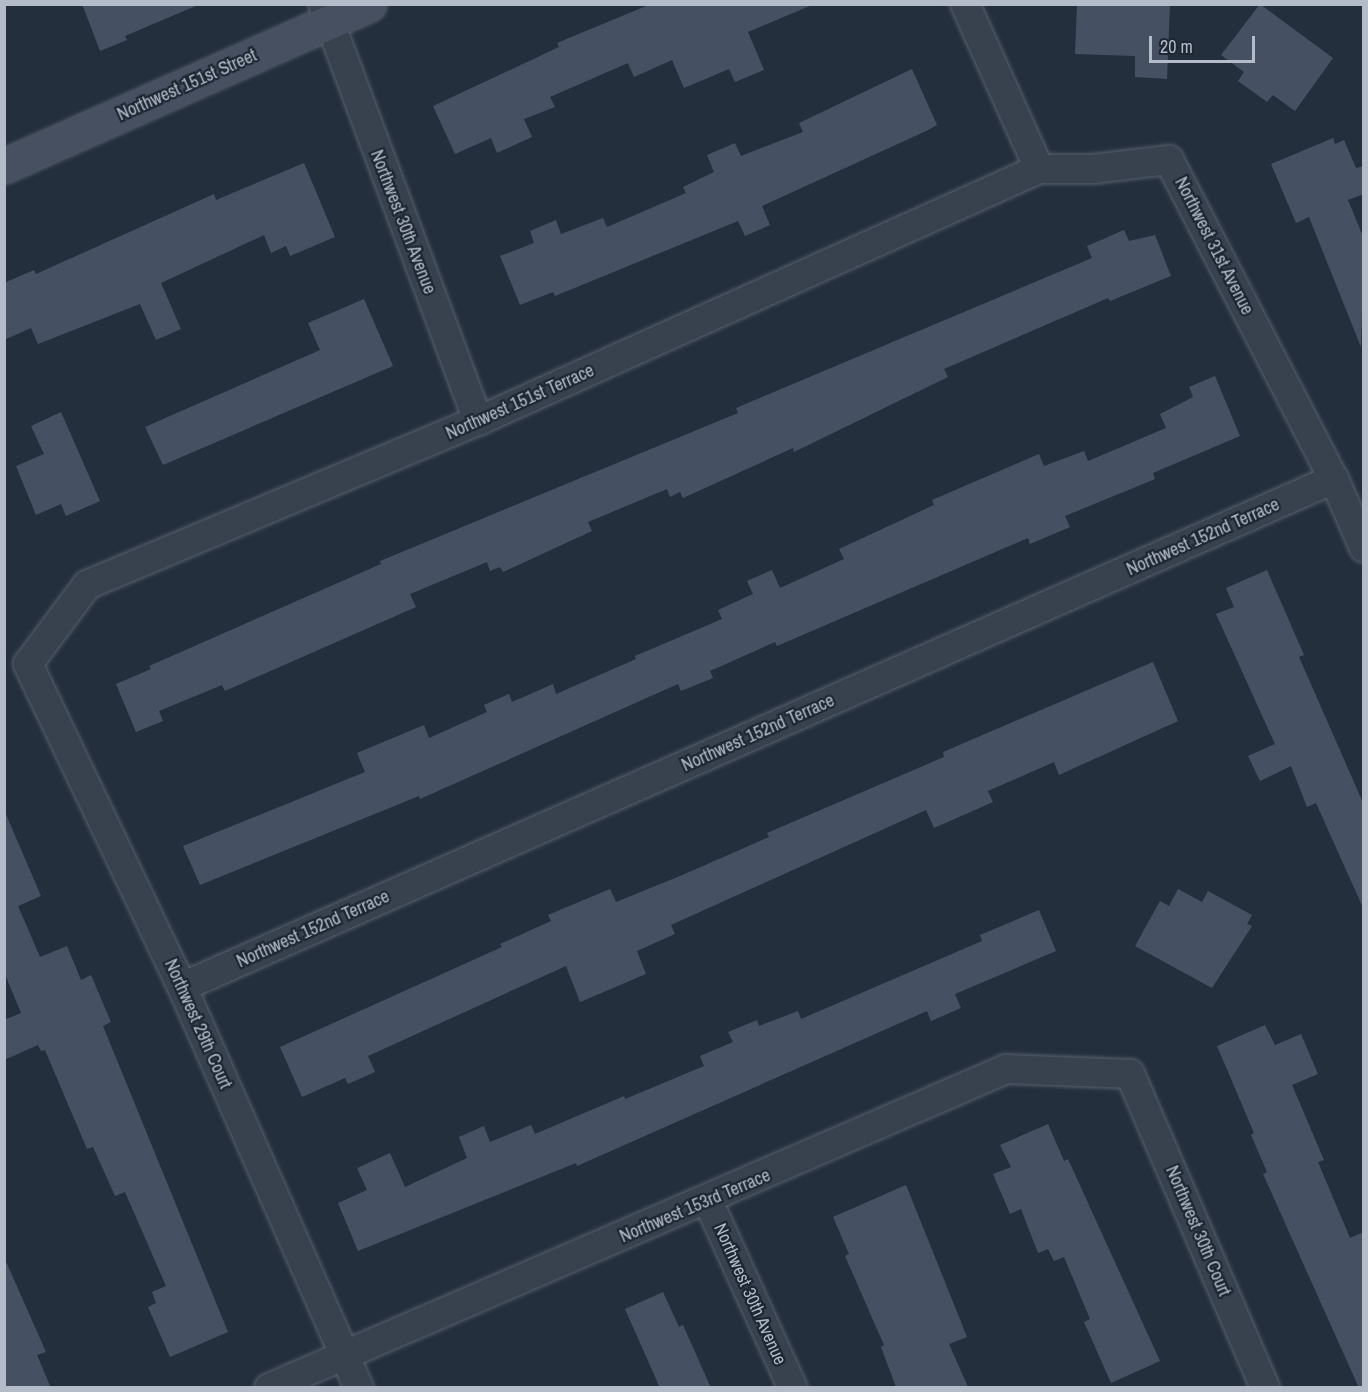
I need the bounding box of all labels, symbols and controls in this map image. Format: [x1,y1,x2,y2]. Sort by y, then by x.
scale bar [1152,24,1258,62]
text: 20 m [1160,34,1193,59]
street label: Northwest 151st Street [114,45,260,125]
street label: Northwest 30th Avenue [365,147,441,297]
street label: Northwest 31st Avenue [1170,173,1258,319]
street label: Northwest 151st Terrace [443,360,597,444]
street label: Northwest 152nd Terrace [1123,494,1283,580]
street label: Northwest 152nd Terrace [678,690,838,776]
street label: Northwest 152nd Terrace [233,886,393,972]
street label: Northwest 29th Court [160,956,236,1092]
street label: Northwest 30th Court [1161,1163,1235,1299]
street label: Northwest 153rd Terrace [616,1164,774,1248]
street label: Northwest 30th Avenue [709,1220,791,1368]

